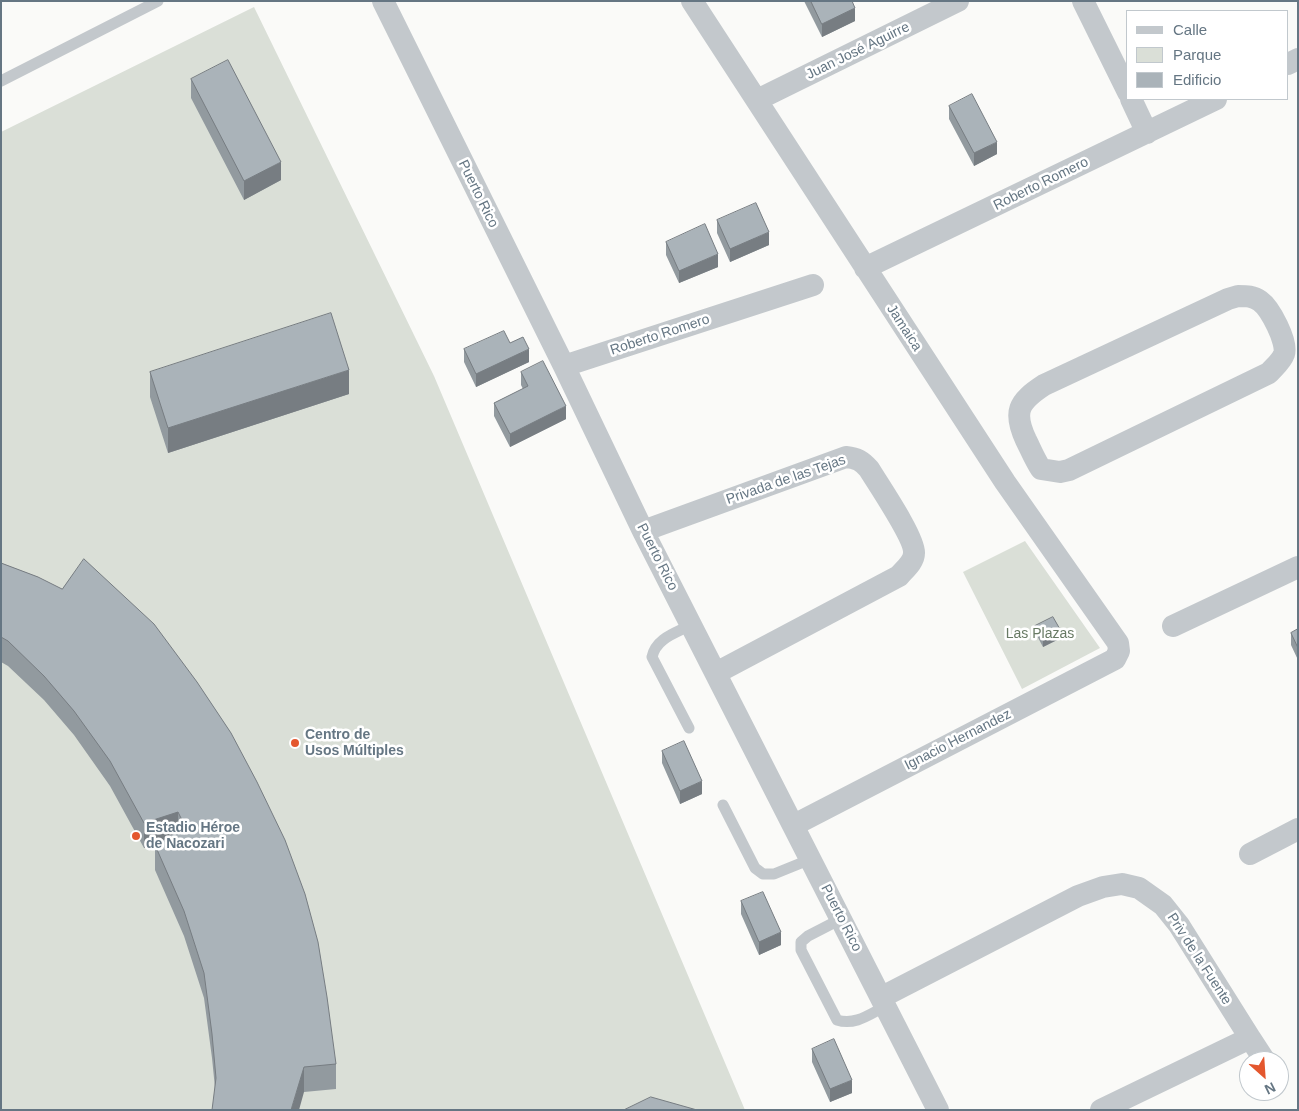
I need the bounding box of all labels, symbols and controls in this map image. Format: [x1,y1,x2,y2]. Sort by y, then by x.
legend [1126,10,1289,100]
street label: Juan José Aguirre [804,19,912,83]
text: Calle [1173,21,1207,38]
text: Parque [1173,46,1221,63]
text: Edificio [1173,71,1221,88]
street label: Roberto Romero [991,154,1091,214]
street label: Puerto Rico [454,157,502,231]
street label: Jamaica [883,302,925,354]
street label: Roberto Romero [608,311,712,359]
street label: Privada de las Tejas [724,452,848,508]
street label: Puerto Rico [633,521,681,593]
park label: Las Plazas [1006,626,1074,642]
street label: Ignacio Hernandez [902,706,1014,774]
place label: Centro de Usos Múltiples [305,727,404,760]
marker: Centro de Usos Múltiples [289,737,301,749]
place label: Estadio Héroe de Nacozari [146,820,240,852]
marker: Estadio Héroe de Nacozari [130,830,142,842]
street label: Puerto Rico [817,882,865,954]
street label: Priv de la Fuente [1163,910,1235,1008]
north arrow [1239,1051,1289,1101]
text: N [1262,1079,1278,1098]

